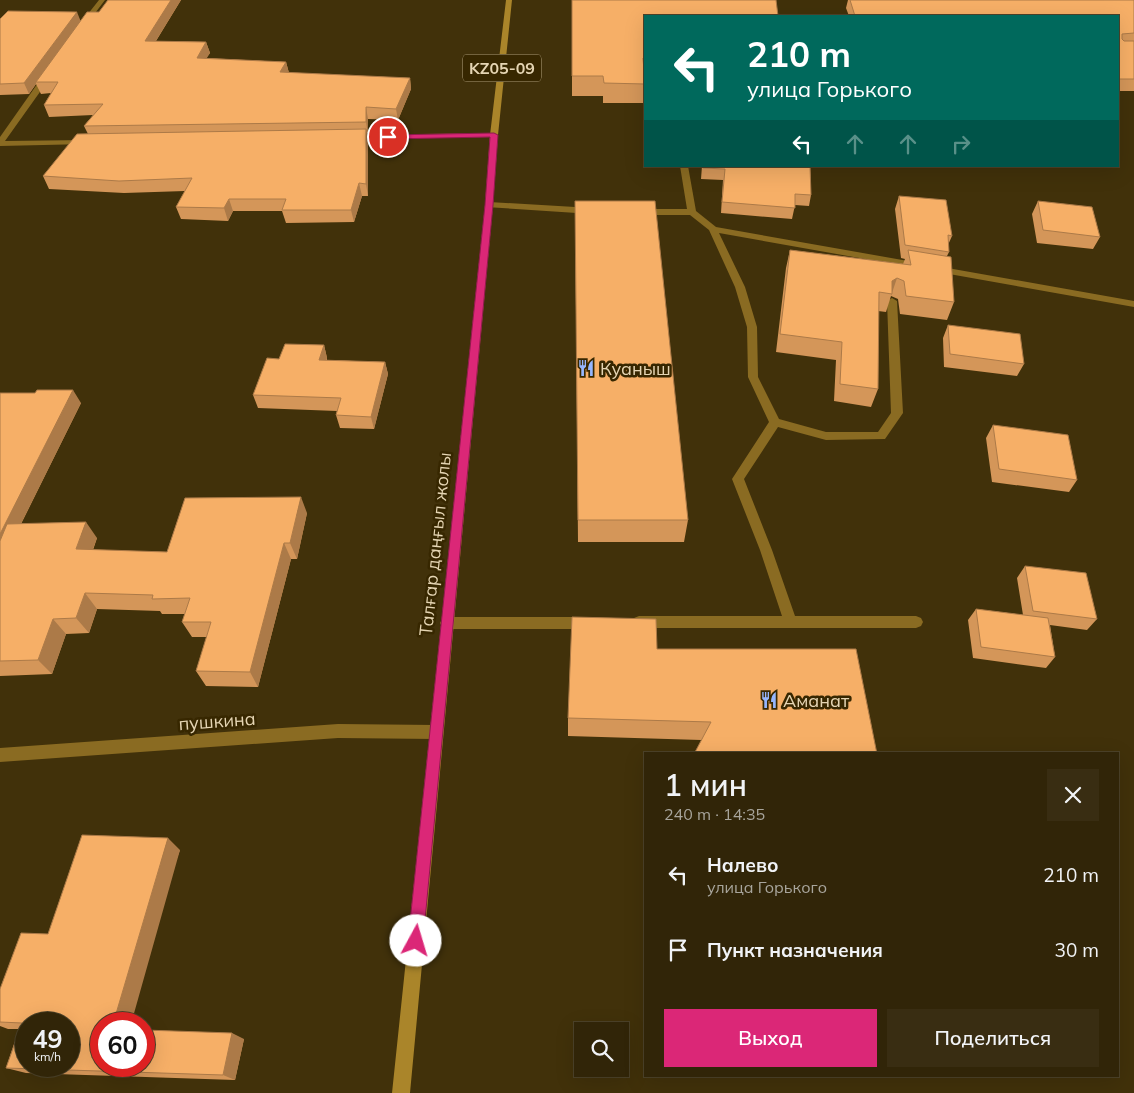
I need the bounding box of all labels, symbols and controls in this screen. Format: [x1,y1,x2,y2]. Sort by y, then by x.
text: 210 m [747,32,851,76]
icon: left [664,35,729,100]
road number: KZ05-09 [463,54,541,82]
text: улица Горького [747,75,912,103]
pin [367,116,409,158]
icon: arrive [374,123,402,151]
icon: left [788,130,816,158]
icon: ahead [841,130,869,158]
icon: ahead [894,130,922,158]
icon: right [947,130,975,158]
place label: Куаныш [600,357,671,380]
restaurant icon: Куаныш [576,358,596,378]
street label: Талғар даңғыл жолы [414,451,456,637]
place label: Аманат [783,689,850,712]
restaurant icon: Аманат [759,690,779,710]
street label: пушкина [178,707,256,735]
text: 1 мин [664,766,747,804]
button: close [1047,769,1099,821]
text: 240 m · 14:35 [664,804,765,824]
text: Налево [707,853,779,877]
icon: left [664,861,692,889]
text: 210 m [1043,863,1099,887]
text: улица Горького [707,877,827,897]
position arrow [389,914,441,966]
icon: arrive [664,936,692,964]
text: Пункт назначения [707,938,883,962]
text: 30 m [1055,938,1099,962]
button: Выход [664,1009,877,1067]
button: Поделиться [887,1009,1099,1067]
speed limit sign: 60 [90,1012,155,1077]
map controls [574,1022,629,1077]
button: search [574,1022,629,1077]
text: 49 [32,1023,63,1054]
text: km/h [34,1049,61,1064]

